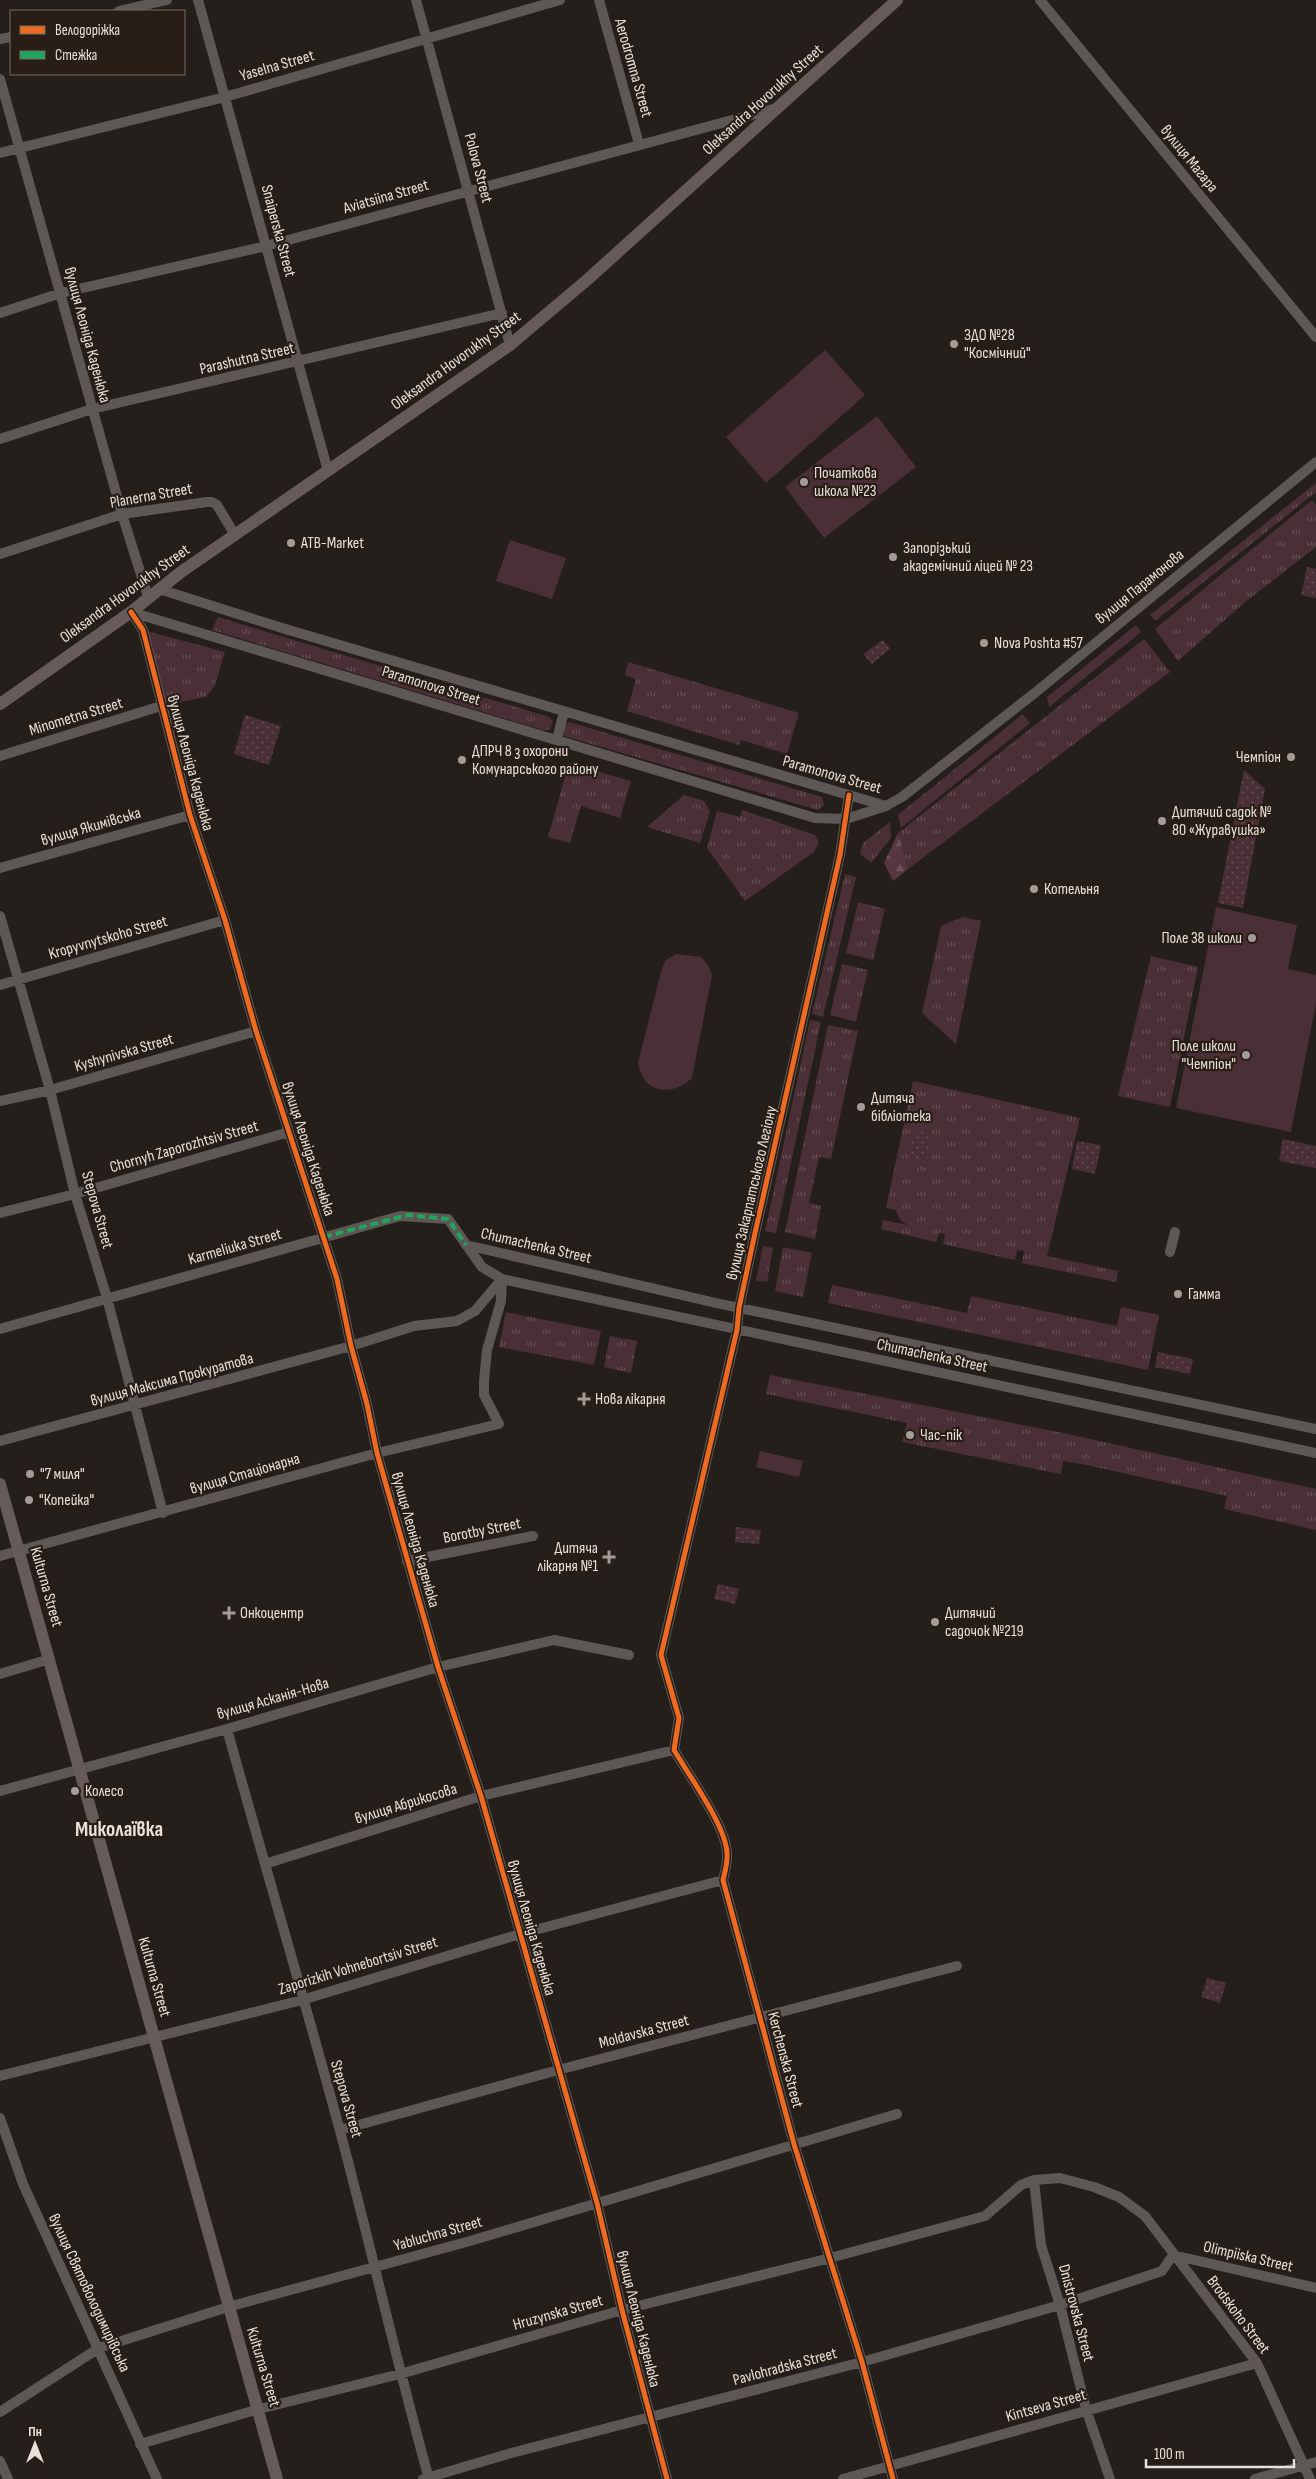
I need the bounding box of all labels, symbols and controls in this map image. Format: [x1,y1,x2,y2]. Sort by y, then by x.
legend [10,10,185,75]
street label: Aerodromna Street [610,16,656,120]
text: Велодоріжка [55,21,120,40]
street label: Oleksandra Hovorukhy Street [699,41,827,159]
text: Стежка [55,46,98,65]
street label: Yaselna Street [238,46,317,86]
street label: вулиця Магара [1156,122,1222,196]
street label: Polova Street [460,131,496,205]
street label: Aviatsiina Street [340,176,431,219]
street label: Snaiperska Street [257,183,299,279]
street label: вулиця Леоніда Каденюка [60,265,114,405]
street label: Oleksandra Hovorukhy Street [387,308,525,414]
place label: ЗДО №28 "Космічний" [964,326,1031,363]
marker: ЗДО №28 "Космічний" [948,338,960,350]
street label: Parashutna Street [198,339,296,379]
place label: Початкова школа №23 [814,464,877,501]
marker: Початкова школа №23 [798,476,810,488]
street label: Planerna Street [108,479,194,513]
place label: ATB-Market [300,534,364,553]
marker: ATB-Market [285,537,297,549]
place label: Запорізький академічний ліцей № 23 [903,539,1033,576]
street label: Oleksandra Hovorukhy Street [56,541,194,647]
street label: вулиця Парамонова [1092,546,1188,628]
marker: Запорізький академічний ліцей № 23 [887,551,899,563]
place label: Nova Poshta #57 [994,634,1084,653]
marker: Nova Poshta #57 [978,637,990,649]
street label: Paramonova Street [380,662,483,710]
street label: вулиця Леоніда Каденюка [163,693,217,833]
street label: Minometna Street [27,694,125,740]
place label: ДПРЧ 8 з охорони Комунарського району [472,742,598,779]
place label: Чемпіон [1236,748,1281,767]
marker: Чемпіон [1285,751,1297,763]
street label: Paramonova Street [780,752,884,798]
marker: ДПРЧ 8 з охорони Комунарського району [456,754,468,766]
place label: Дитячий садок № 80 «Журавушка» [1172,803,1271,840]
street label: вулиця Якимівська [39,804,143,850]
marker: Дитячий садок № 80 «Журавушка» [1156,815,1168,827]
place label: Котельня [1044,880,1099,899]
marker: Котельня [1028,883,1040,895]
street label: Kropyvnytskoho Street [46,912,170,964]
place label: Поле 38 школи [1162,929,1242,948]
marker: Поле 38 школи [1246,932,1258,944]
street label: Kyshynivska Street [72,1030,176,1076]
place label: Поле школи "Чемпіон" [1172,1037,1236,1074]
marker: Поле школи "Чемпіон" [1240,1049,1252,1061]
street label: вулиця Леоніда Каденюка [277,1080,339,1218]
place label: Дитяча бібліотека [871,1089,931,1126]
marker: Дитяча бібліотека [855,1101,867,1113]
street label: вулиця Закарпатського Легіону [723,1104,781,1282]
street label: Chornyh Zaporozhtsiv Street [108,1117,261,1177]
street label: Stepova Street [77,1169,117,1251]
street label: Chumachenka Street [479,1224,593,1268]
street label: Karmeliuka Street [186,1225,284,1269]
place label: Гамма [1188,1285,1221,1304]
marker: Гамма [1172,1288,1184,1300]
street label: Chumachenka Street [875,1335,989,1377]
street label: вулиця Максима Прокуратова [89,1349,255,1411]
place label: Нова лікарня [595,1390,665,1409]
marker: Нова лікарня [577,1392,591,1406]
place label: Час-пік [920,1426,963,1445]
marker: Час-пік [904,1429,916,1441]
street label: вулиця Стаціонарна [188,1449,302,1499]
place label: "7 миля" [40,1465,85,1484]
marker: "7 миля" [24,1468,36,1480]
street label: вулиця Леоніда Каденюка [387,1470,443,1610]
place label: "Копейка" [39,1491,94,1510]
marker: "Копейка" [23,1494,35,1506]
street label: Borotby Street [442,1514,523,1548]
place label: Дитяча лікарня №1 [538,1539,598,1576]
street label: Kulturna Street [26,1545,66,1629]
marker: Дитяча лікарня №1 [602,1550,616,1564]
place label: Онкоцентр [240,1604,304,1623]
place label: Дитячий садочок №219 [945,1604,1024,1641]
marker: Онкоцентр [222,1606,236,1620]
marker: Дитячий садочок №219 [929,1616,941,1628]
street label: вулиця Асканія-Нова [215,1674,331,1724]
street label: вулиця Абрикосова [353,1779,459,1829]
place label: Колесо [85,1782,124,1801]
marker: Колесо [69,1785,81,1797]
district label: Миколаївка [75,1817,163,1842]
street label: вулиця Леоніда Каденюка [503,1858,559,1998]
street label: Zaporizkih Vohnebortsiv Street [276,1933,440,1999]
street label: Kulturna Street [134,1935,174,2019]
street label: Kerchenska Street [763,2010,807,2110]
street label: Moldavska Street [597,2011,691,2053]
street label: Stepova Street [326,2058,366,2140]
street label: вулиця Святоволодимирівська [44,2211,134,2375]
street label: Yabluchna Street [392,2212,484,2256]
street label: Olimpiiska Street [1201,2237,1295,2277]
street label: вулиця Леоніда Каденюка [612,2249,664,2389]
street label: Dnistrovska Street [1054,2262,1098,2364]
street label: Brodskoho Street [1202,2272,1274,2358]
street label: Hruzynska Street [511,2291,605,2335]
street label: Kulturna Street [242,2325,284,2409]
street label: Pavlohradska Street [731,2344,839,2390]
street label: Kintseva Street [1004,2385,1088,2426]
north arrow [10,2419,60,2469]
text: Пн [28,2423,42,2440]
scale bar [1146,2436,1294,2468]
text: 100 m [1154,2445,1185,2464]

